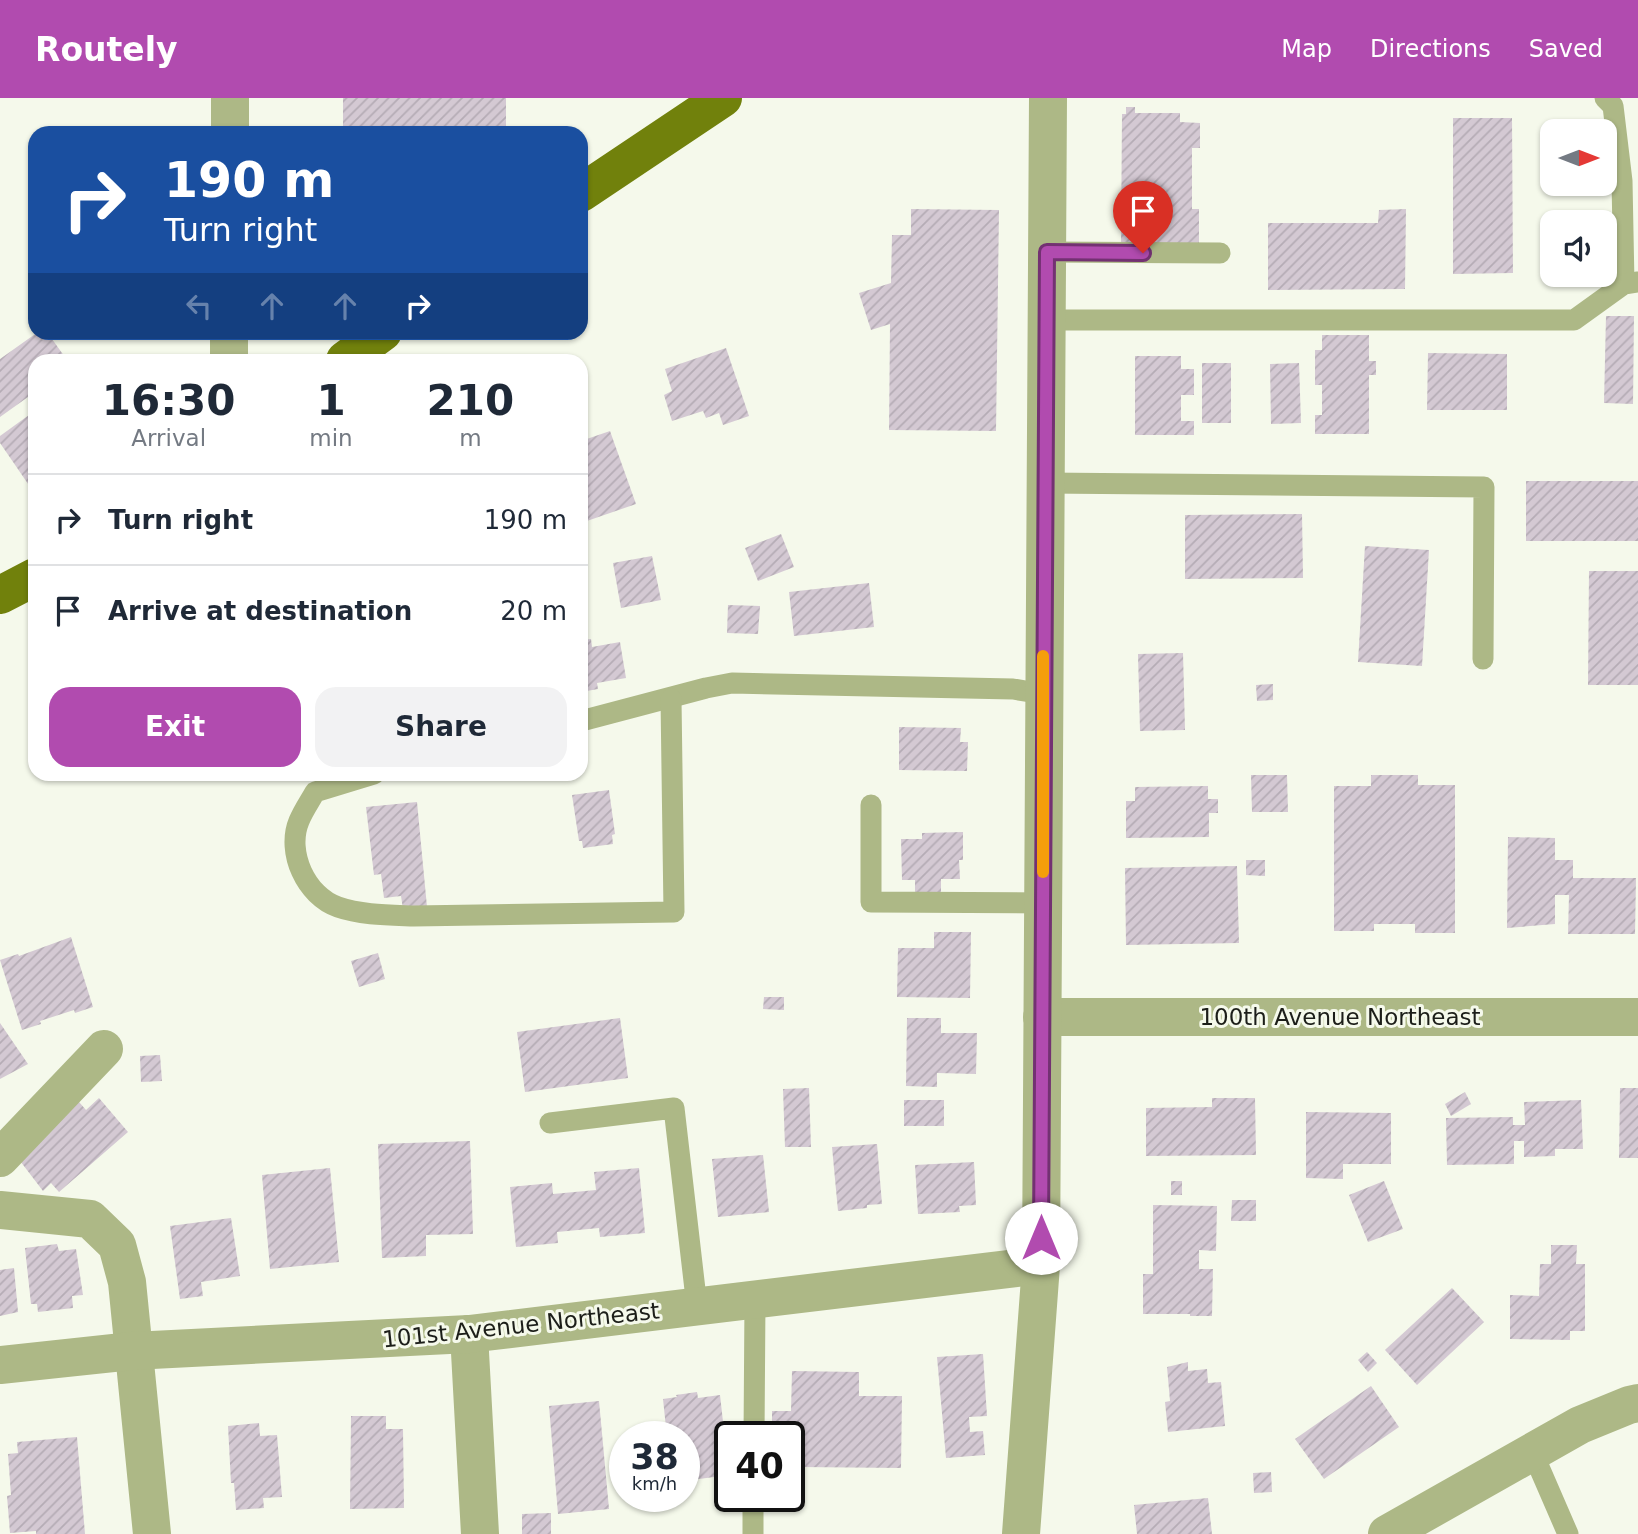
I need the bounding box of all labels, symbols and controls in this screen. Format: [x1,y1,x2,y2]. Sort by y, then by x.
text: Routely [35,30,178,69]
text: Map [1281,35,1332,63]
text: Directions [1370,35,1491,63]
text: Saved [1529,35,1603,63]
north arrow [1540,119,1617,196]
map controls [1540,119,1617,287]
text: 190 m [164,152,334,209]
icon: right [49,154,140,245]
pin [1113,181,1173,253]
icon: arrive [1124,192,1162,230]
button: sound [1540,210,1617,287]
text: Turn right [164,211,317,249]
icon: left [180,287,218,325]
icon: ahead [253,287,291,325]
icon: ahead [326,287,364,325]
icon: right [399,287,437,325]
text: 16:30 [102,376,236,425]
text: 1 [316,376,346,425]
text: 210 [427,376,514,425]
text: Arrival [131,425,206,451]
text: min [309,425,353,451]
text: m [459,425,482,451]
icon: right [49,501,87,539]
text: Turn right [108,505,253,535]
text: 190 m [484,505,567,535]
icon: arrive [49,592,87,630]
text: Arrive at destination [108,596,412,626]
text: 20 m [500,596,567,626]
button: Exit [49,687,301,767]
button: Share [315,687,567,767]
street label: 100th Avenue Northeast [1199,1004,1481,1030]
position arrow [1004,1201,1078,1275]
street label: 101st Avenue Northeast [381,1298,661,1352]
speed limit sign: 40 [714,1421,805,1512]
text: 38 [630,1437,679,1477]
text: km/h [632,1473,677,1494]

